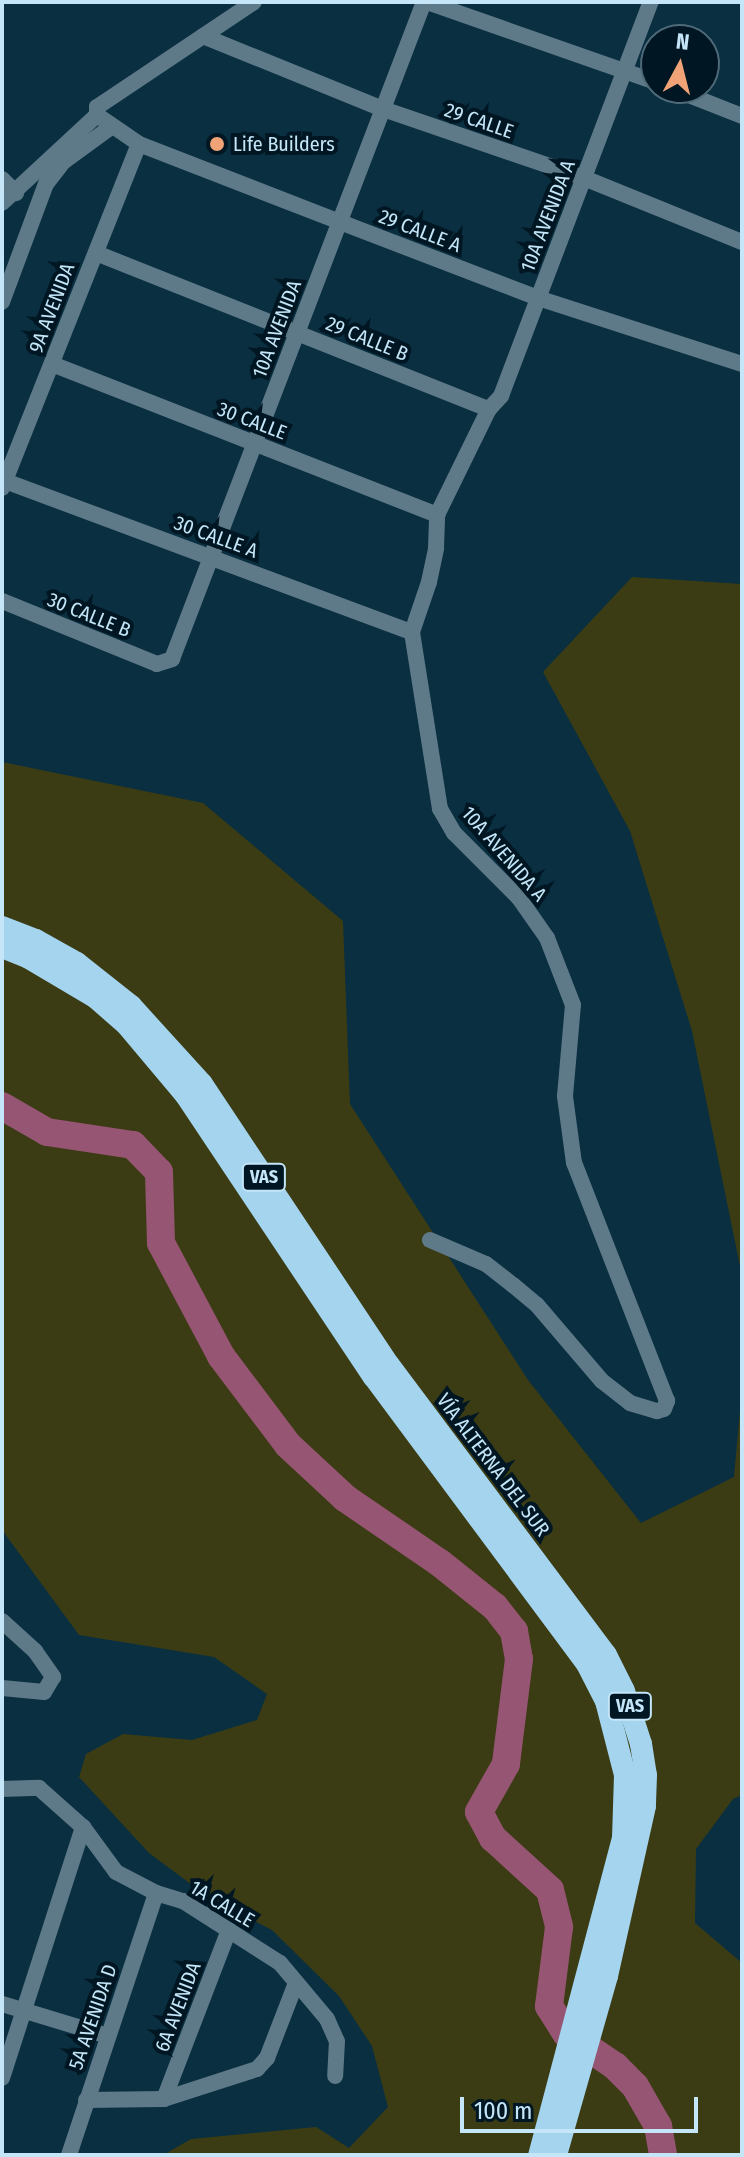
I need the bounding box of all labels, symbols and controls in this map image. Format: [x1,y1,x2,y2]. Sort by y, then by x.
north arrow [640,24,720,104]
text: N [675,27,691,56]
street label: 29 CALLE [442,98,516,144]
place label: Life Builders [233,132,335,156]
marker: Life Builders [208,135,226,153]
street label: 10A AVENIDA A [516,157,580,275]
street label: 29 CALLE A [376,204,464,258]
street label: 9A AVENIDA [24,260,80,356]
street label: 10A AVENIDA [247,277,307,381]
street label: 29 CALLE B [322,312,412,366]
street label: 30 CALLE [214,397,290,445]
street label: 30 CALLE A [171,511,261,563]
street label: 30 CALLE B [44,587,134,643]
street label: 10A AVENIDA A [456,802,552,906]
road number: VAS [240,1163,288,1191]
street label: VÍA ALTERNA DEL SUR [432,1389,554,1541]
road number: VAS [606,1692,654,1720]
street label: 1A CALLE [185,1875,259,1933]
street label: 6A AVENIDA [150,1959,206,2055]
street label: 5A AVENIDA D [64,1961,122,2073]
scale bar [464,2081,702,2131]
text: 100 m [474,2097,532,2125]

